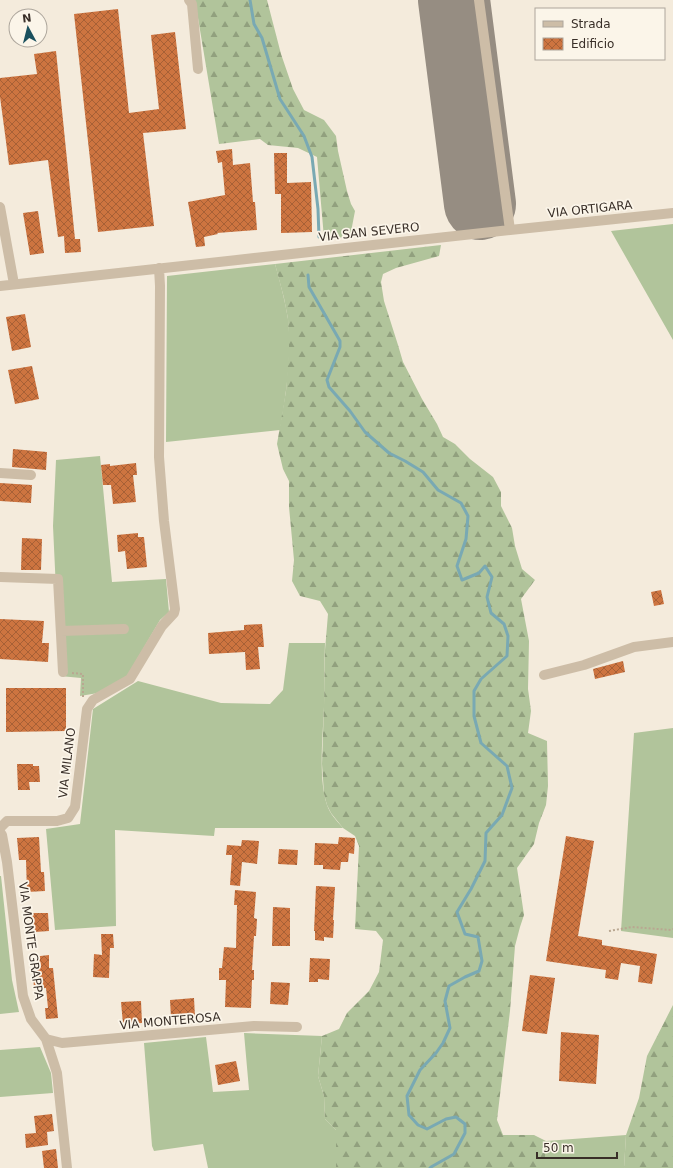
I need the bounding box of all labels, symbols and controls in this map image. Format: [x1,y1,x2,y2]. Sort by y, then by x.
north arrow [8,8,48,48]
legend [535,8,665,60]
text: N [21,12,32,26]
text: Strada [571,17,611,31]
text: Edificio [571,37,614,51]
street label: VIA ORTIGARA [547,198,634,220]
street label: VIA SAN SEVERO [318,220,420,244]
street label: VIA MILANO [56,727,78,799]
street label: VIA MONTE GRAPPA [16,881,46,1001]
street label: VIA MONTEROSA [119,1010,222,1032]
scale bar [537,1134,617,1160]
text: 50 m [543,1141,574,1155]

